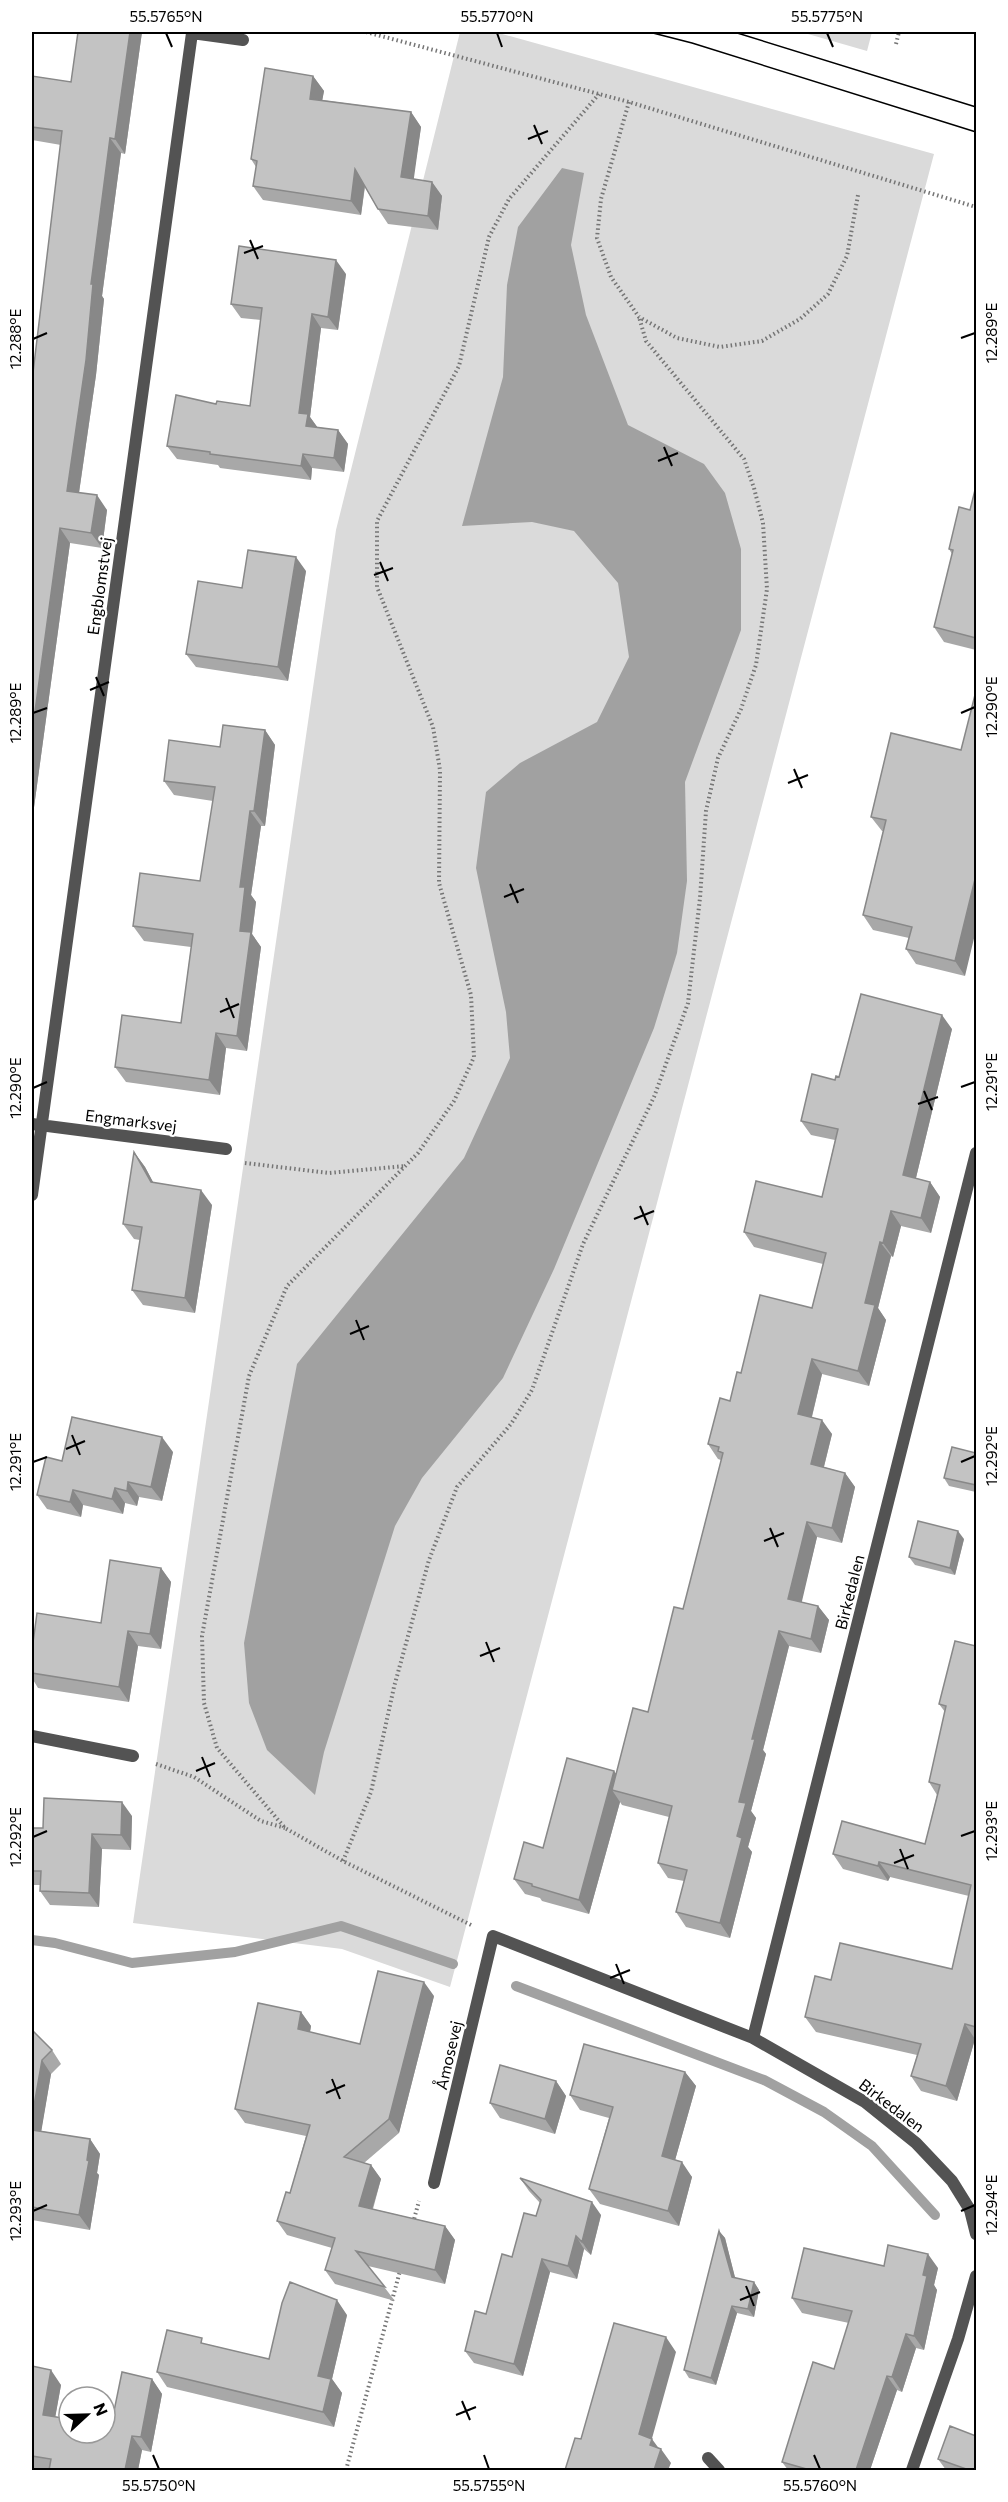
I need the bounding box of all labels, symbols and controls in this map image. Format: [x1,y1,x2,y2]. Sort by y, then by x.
text: 55.5765°N [129,7,203,25]
text: 55.5770°N [460,7,534,25]
text: 55.5775°N [791,7,863,25]
text: 12.289°E [982,303,1000,363]
text: 12.288°E [6,309,24,369]
street label: Engblomstvej [83,536,115,636]
text: 12.290°E [982,676,1000,738]
text: 12.289°E [6,683,24,743]
text: 12.291°E [982,1053,1000,1111]
text: 12.290°E [6,1057,24,1119]
street label: Engmarksvej [84,1105,178,1135]
text: 12.292°E [982,1426,1000,1486]
text: 12.291°E [6,1433,24,1491]
street label: Birkedalen [830,1552,868,1632]
text: 12.293°E [982,1801,1000,1861]
text: 12.292°E [6,1807,24,1867]
street label: Åmosevej [431,2019,465,2091]
street label: Birkedalen [856,2074,928,2136]
text: 12.294°E [982,2175,1000,2235]
text: 12.293°E [6,2181,24,2241]
north arrow [57,2385,117,2445]
text: N [90,2400,112,2418]
text: 55.5750°N [122,2476,196,2494]
text: 55.5755°N [453,2476,525,2494]
text: 55.5760°N [783,2476,857,2494]

